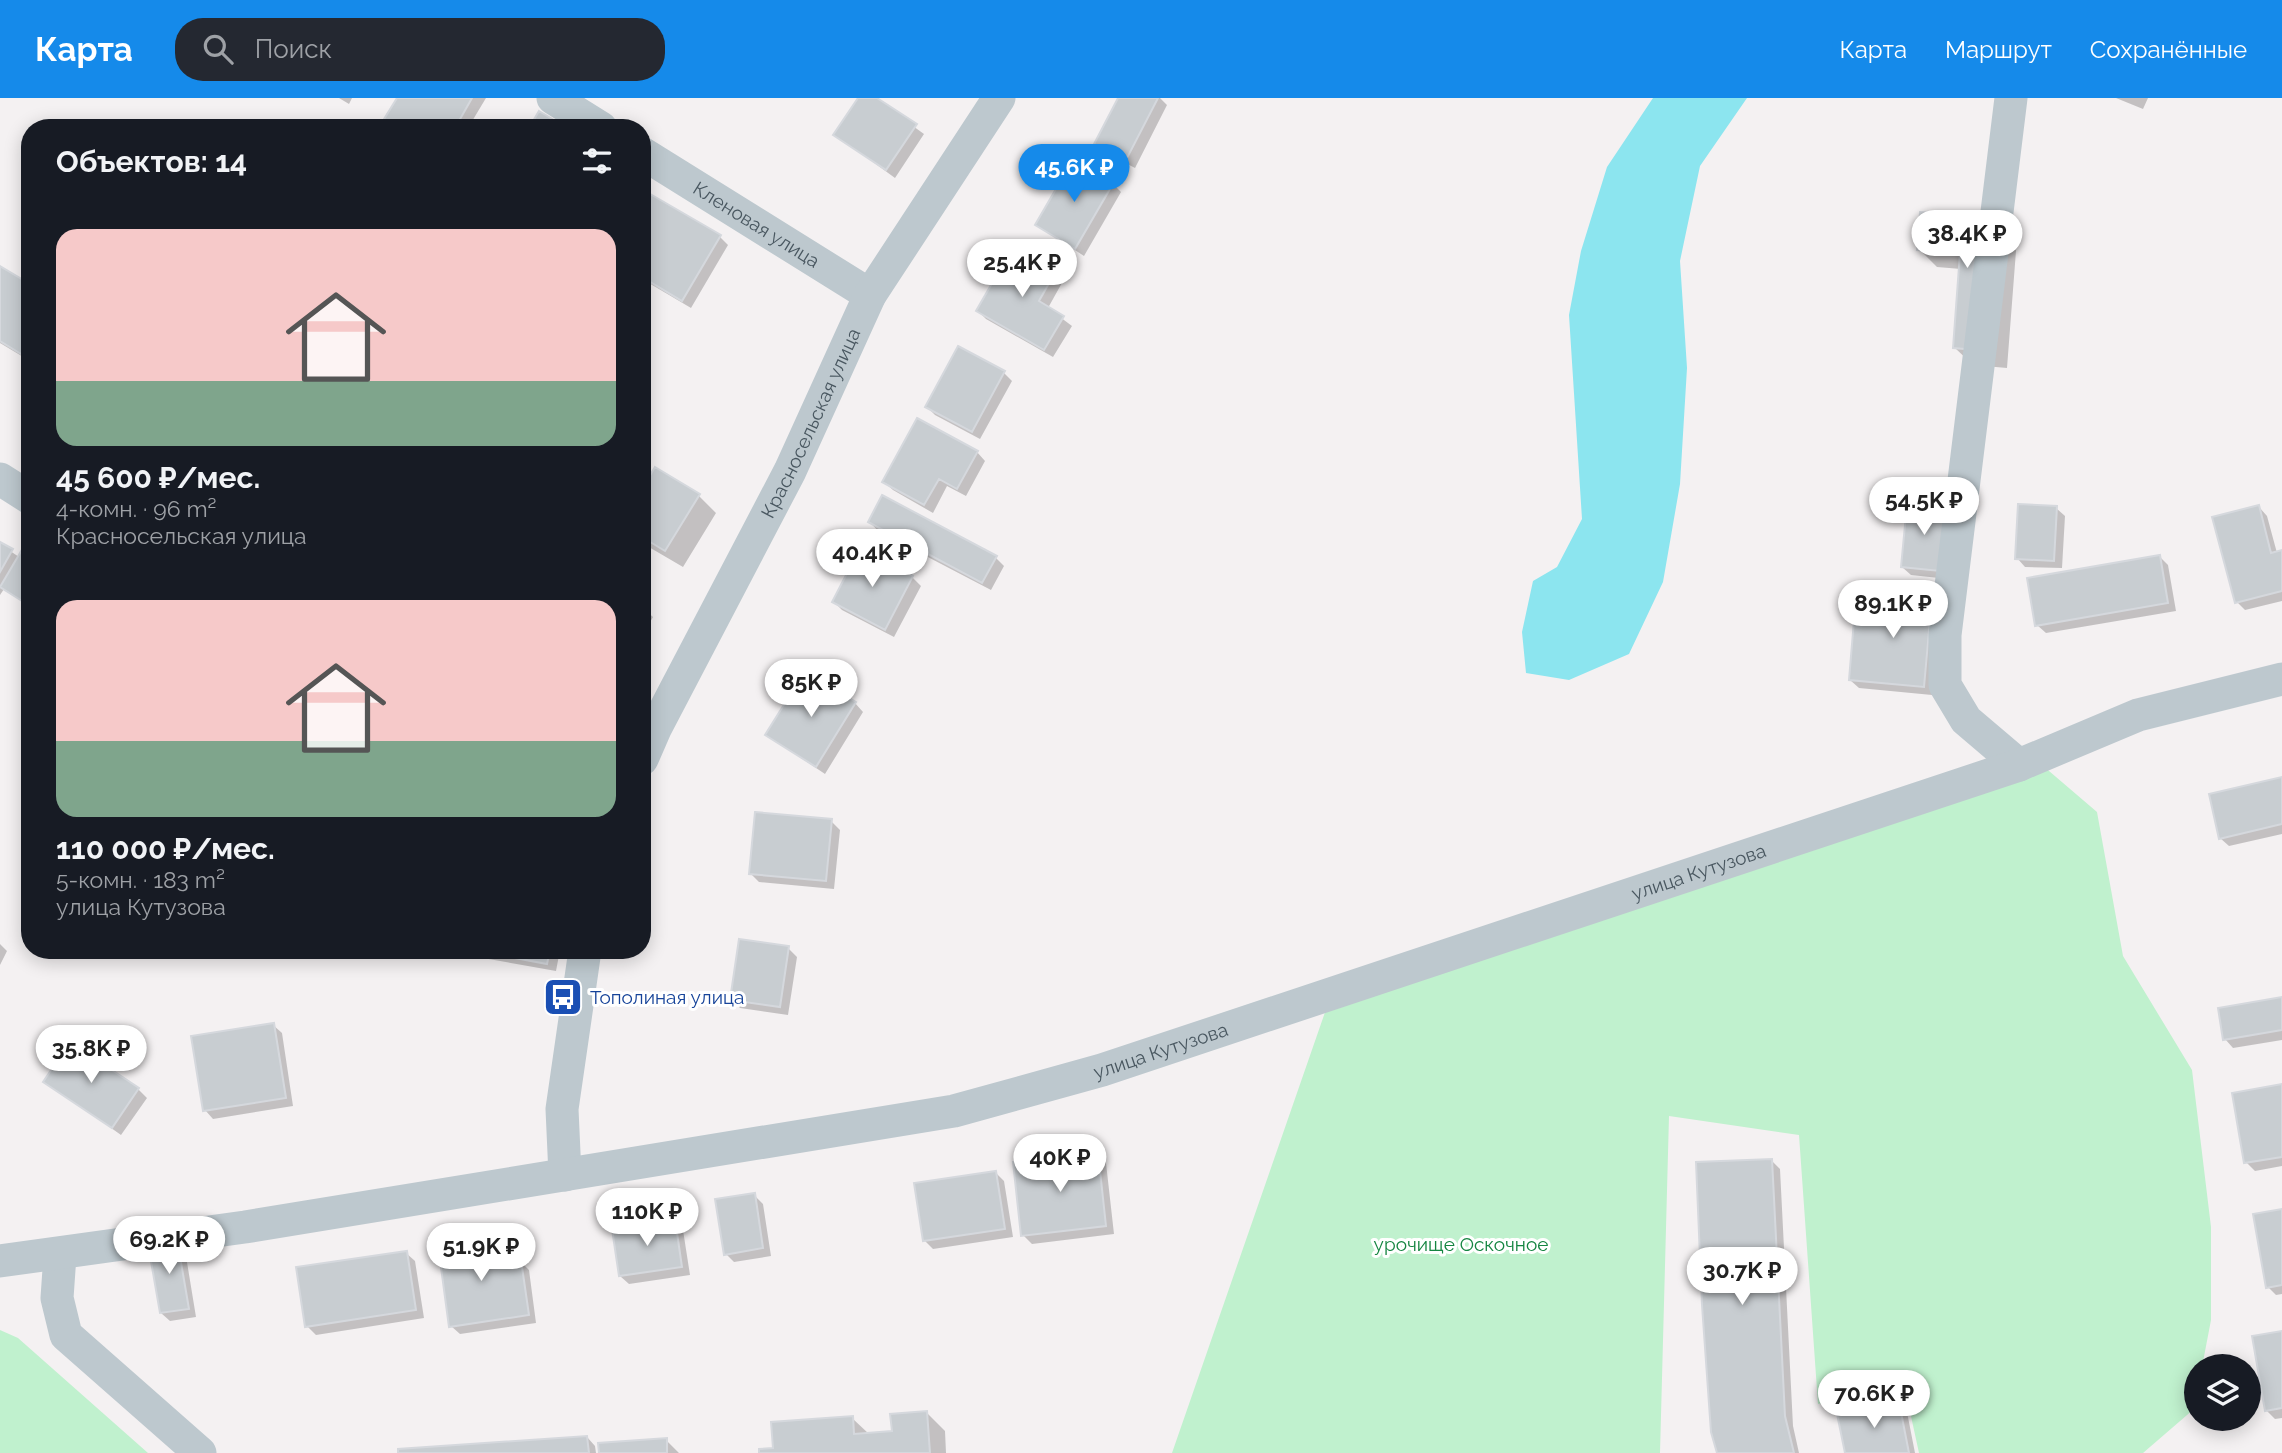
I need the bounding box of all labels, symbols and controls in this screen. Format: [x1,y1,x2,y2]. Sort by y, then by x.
search box [175,18,665,81]
text: Карта [35,30,133,69]
icon: search [199,30,237,68]
text: Поиск [255,34,332,64]
text: Карта [1839,35,1907,64]
text: Маршрут [1945,35,2052,64]
text: Сохранённые [2090,35,2247,64]
icon: filters [578,142,616,180]
text: Объектов: 14 [56,144,247,179]
pin: 45.6K ₽ [1009,144,1139,204]
text: 45.6K ₽ [1034,153,1114,180]
street label: Кленовая улица [689,177,824,272]
pin: 38.4K ₽ [1902,211,2032,270]
text: 38.4K ₽ [1927,219,2007,246]
pin: 25.4K ₽ [957,240,1087,299]
text: 25.4K ₽ [983,248,1061,275]
icon: home [273,274,399,400]
street label: Красносельская улица [756,325,864,522]
text: 45 600 ₽/мес. [56,460,260,495]
pin: 54.5K ₽ [1859,478,1989,537]
text: 54.5K ₽ [1885,486,1963,513]
text: 4-комн. · 96 m² [56,495,216,522]
text: Красносельская улица [56,522,307,549]
pin: 40.4K ₽ [807,530,937,589]
text: 40.4K ₽ [832,538,912,565]
pin: 89.1K ₽ [1828,580,1958,640]
text: 89.1K ₽ [1854,589,1932,616]
icon: home [273,645,399,771]
pin: 85K ₽ [762,660,860,719]
text: 85K ₽ [781,668,841,695]
text: 110 000 ₽/мес. [56,831,275,866]
street label: улица Кутузова [1628,839,1769,904]
text: 5-комн. · 183 m² [56,866,225,893]
text: улица Кутузова [56,893,226,920]
bus stop icon: Тополиная улица [542,976,584,1018]
place label: Тополиная улица [590,986,744,1008]
street label: улица Кутузова [1091,1018,1231,1083]
pin: 35.8K ₽ [26,1026,156,1085]
text: 35.8K ₽ [52,1034,130,1061]
pin: 40K ₽ [1011,1134,1109,1194]
text: 40K ₽ [1029,1143,1091,1170]
pin: 110K ₽ [590,1188,704,1248]
text: 110K ₽ [612,1197,682,1224]
pin: 69.2K ₽ [104,1216,234,1276]
pin: 51.9K ₽ [416,1224,546,1283]
text: 69.2K ₽ [129,1225,209,1252]
text: 51.9K ₽ [443,1232,519,1259]
park label: урочище Оскочное [1374,1233,1548,1255]
pin: 30.7K ₽ [1677,1248,1807,1307]
text: 30.7K ₽ [1703,1256,1781,1283]
map controls [2184,1354,2261,1431]
button: layers [2184,1354,2261,1431]
pin: 70.6K ₽ [1809,1370,1939,1430]
text: 70.6K ₽ [1834,1379,1914,1406]

